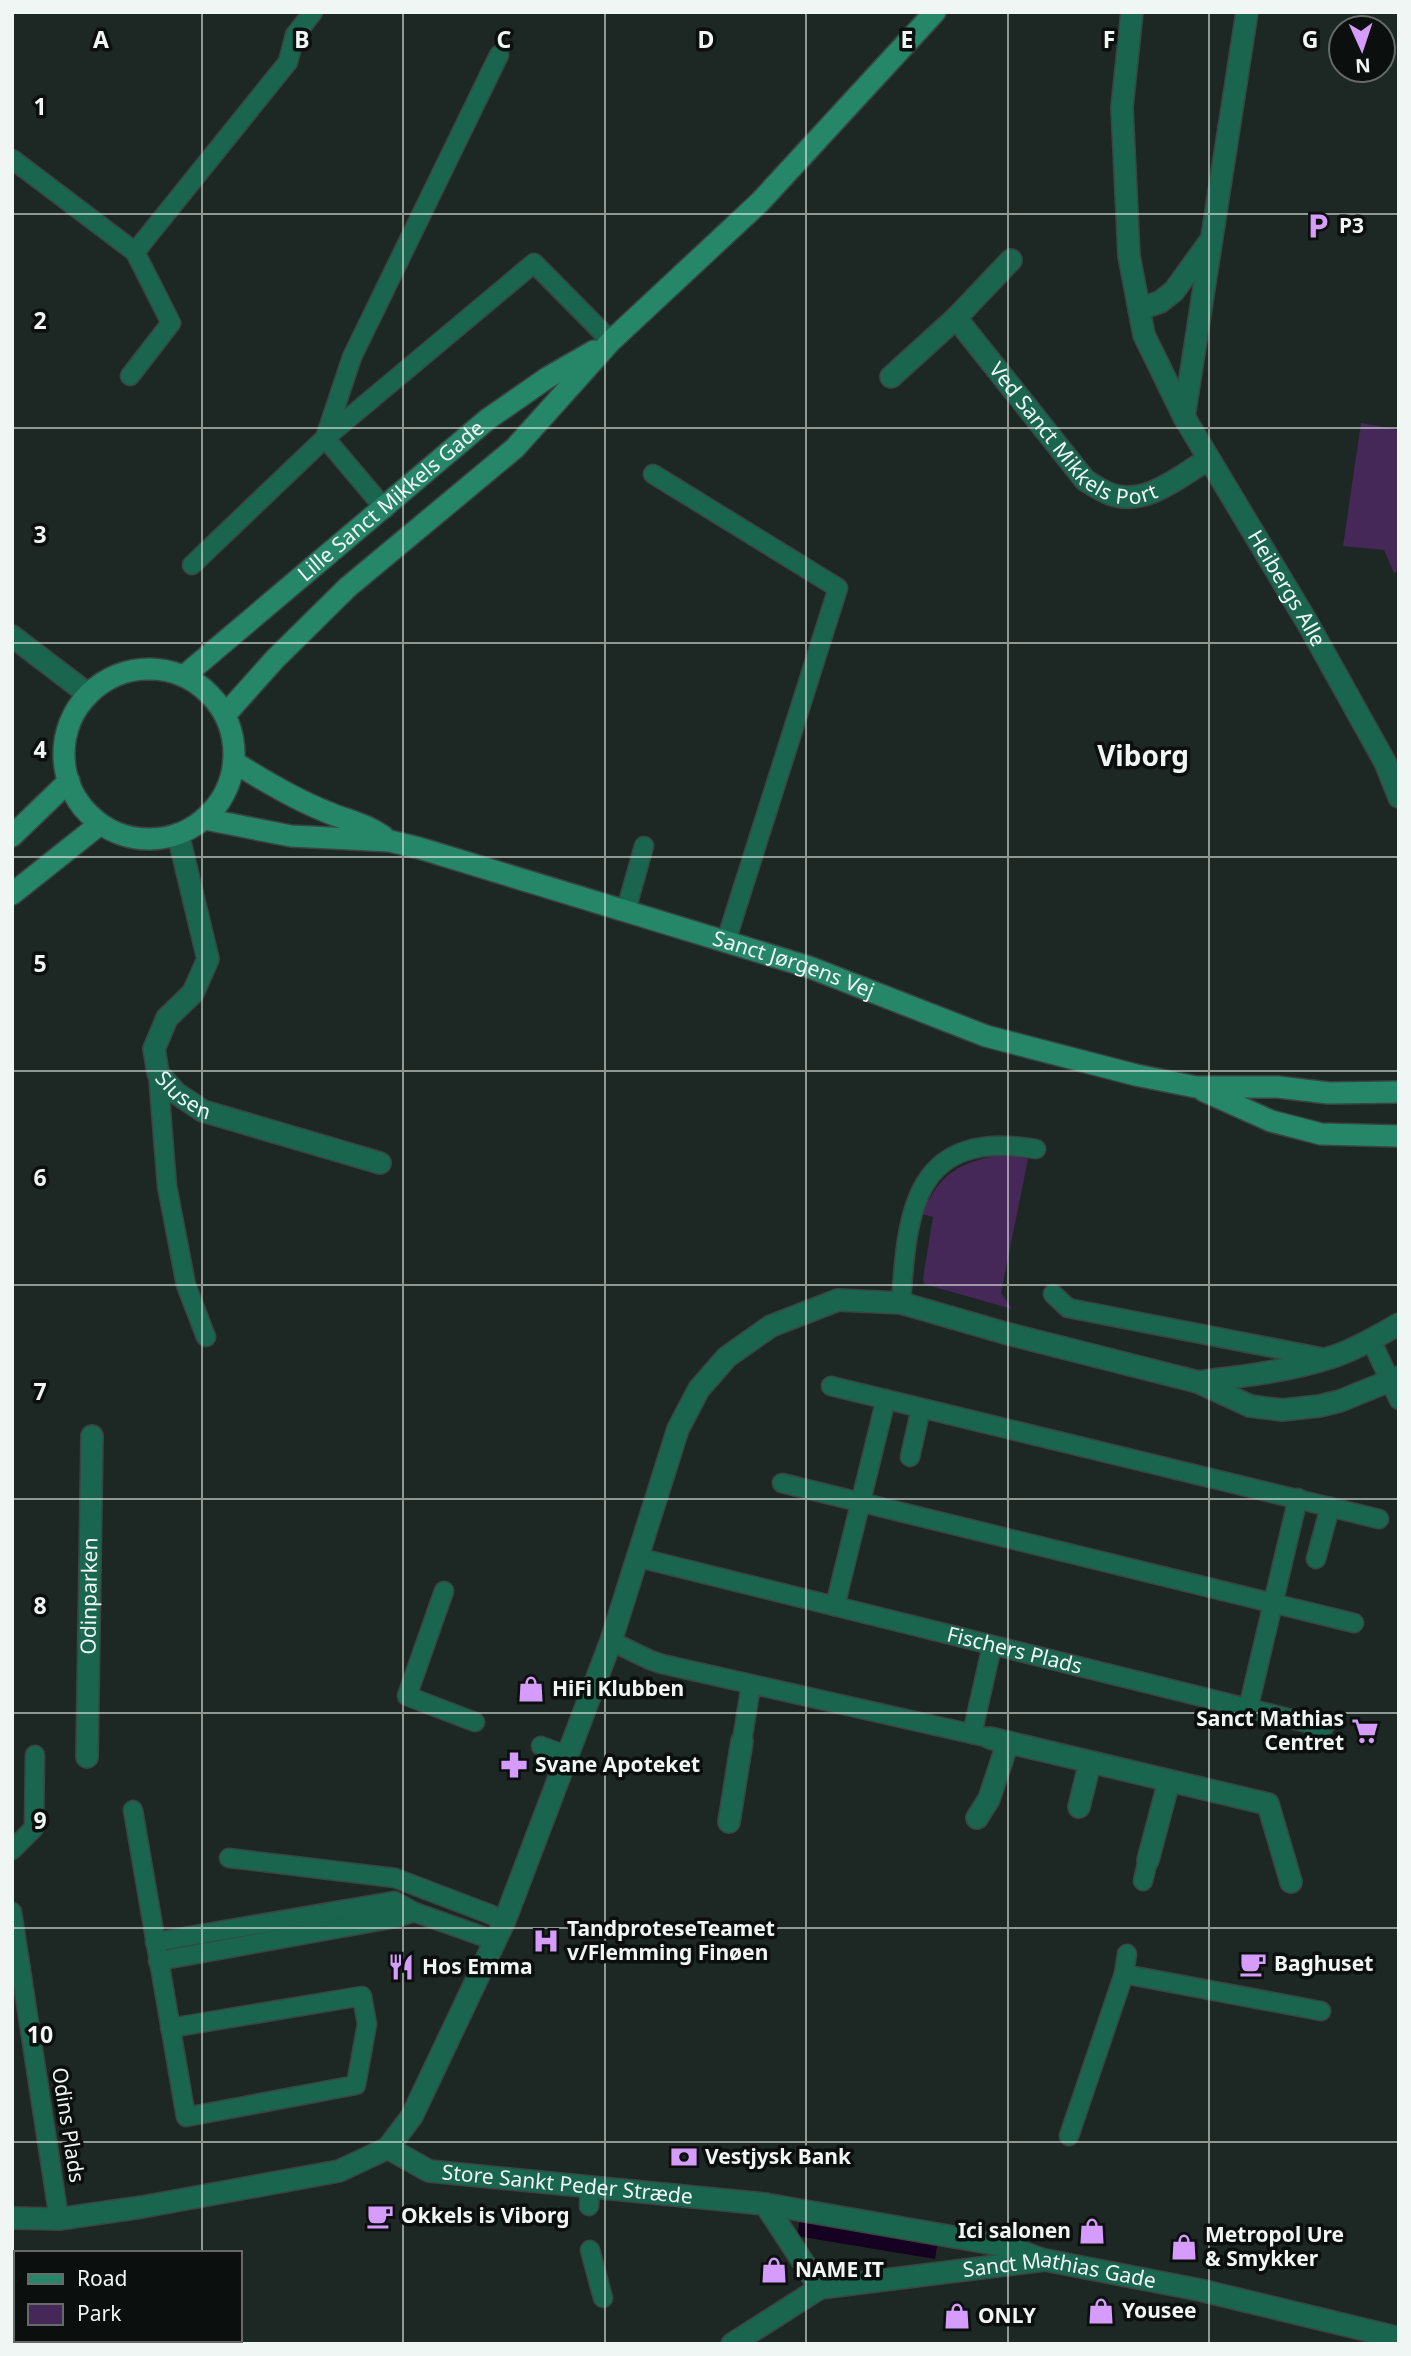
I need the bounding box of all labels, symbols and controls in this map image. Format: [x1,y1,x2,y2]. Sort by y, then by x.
north arrow [1327,14,1397,84]
text: A [93,23,109,55]
text: B [294,23,310,55]
text: C [497,23,512,55]
text: D [698,23,714,55]
text: E [901,23,913,55]
text: F [1103,23,1115,55]
text: G [1302,23,1318,55]
text: N [1354,53,1371,79]
text: 1 [33,90,47,122]
parking icon: P3 [1303,211,1333,241]
place label: P3 [1339,211,1364,239]
text: 2 [33,304,47,336]
street label: Ved Sanct Mikkels Port [983,356,1162,510]
street label: Lille Sanct Mikkels Gade [291,414,489,587]
text: 3 [33,518,47,550]
street label: Heibergs Alle [1242,524,1333,651]
text: 4 [33,733,47,765]
district label: Viborg [1097,736,1189,774]
street label: Sanct Jørgens Vej [710,923,879,1004]
text: 5 [33,947,47,979]
street label: Slusen [150,1064,214,1126]
text: 6 [33,1161,47,1193]
text: 7 [33,1375,47,1407]
street label: Odinparken [74,1537,103,1655]
text: 8 [33,1589,47,1621]
street label: Fischers Plads [944,1619,1085,1680]
shop icon: HiFi Klubben [516,1674,546,1704]
place label: HiFi Klubben [552,1674,684,1702]
place label: Sanct Mathias Centret [1196,1704,1344,1756]
supermarket icon: Sanct Mathias Centret [1350,1716,1380,1746]
pharmacy icon: Svane Apoteket [499,1750,529,1780]
place label: Svane Apoteket [535,1750,700,1778]
text: 9 [33,1804,47,1836]
place label: TandproteseTeamet v/Flemming Finøen [567,1914,775,1966]
hospital icon: TandproteseTeamet v/Flemming Finøen [531,1926,561,1956]
cafe icon: Baghuset [1238,1949,1268,1979]
place label: Baghuset [1274,1949,1373,1977]
restaurant icon: Hos Emma [386,1952,416,1982]
place label: Hos Emma [422,1952,532,1980]
text: 10 [27,2018,53,2050]
street label: Odins Plads [46,2065,92,2184]
bank icon: Vestjysk Bank [669,2142,699,2172]
place label: Vestjysk Bank [705,2142,852,2170]
street label: Store Sankt Peder Stræde [441,2157,694,2210]
cafe icon: Okkels is Viborg [365,2201,395,2231]
place label: Okkels is Viborg [401,2201,570,2229]
place label: Ici salonen [958,2216,1071,2244]
shop icon: Ici salonen [1077,2216,1107,2246]
place label: Metropol Ure & Smykker [1205,2220,1344,2272]
shop icon: Metropol Ure & Smykker [1169,2232,1199,2262]
street label: Sanct Mathias Gade [961,2244,1158,2294]
legend [14,2251,242,2342]
shop icon: NAME IT [759,2255,789,2285]
place label: NAME IT [795,2255,884,2283]
text: Road [77,2264,127,2292]
shop icon: Yousee [1086,2296,1116,2326]
place label: Yousee [1122,2296,1197,2324]
text: Park [77,2299,122,2327]
shop icon: ONLY [942,2301,972,2331]
place label: ONLY [978,2301,1037,2329]

